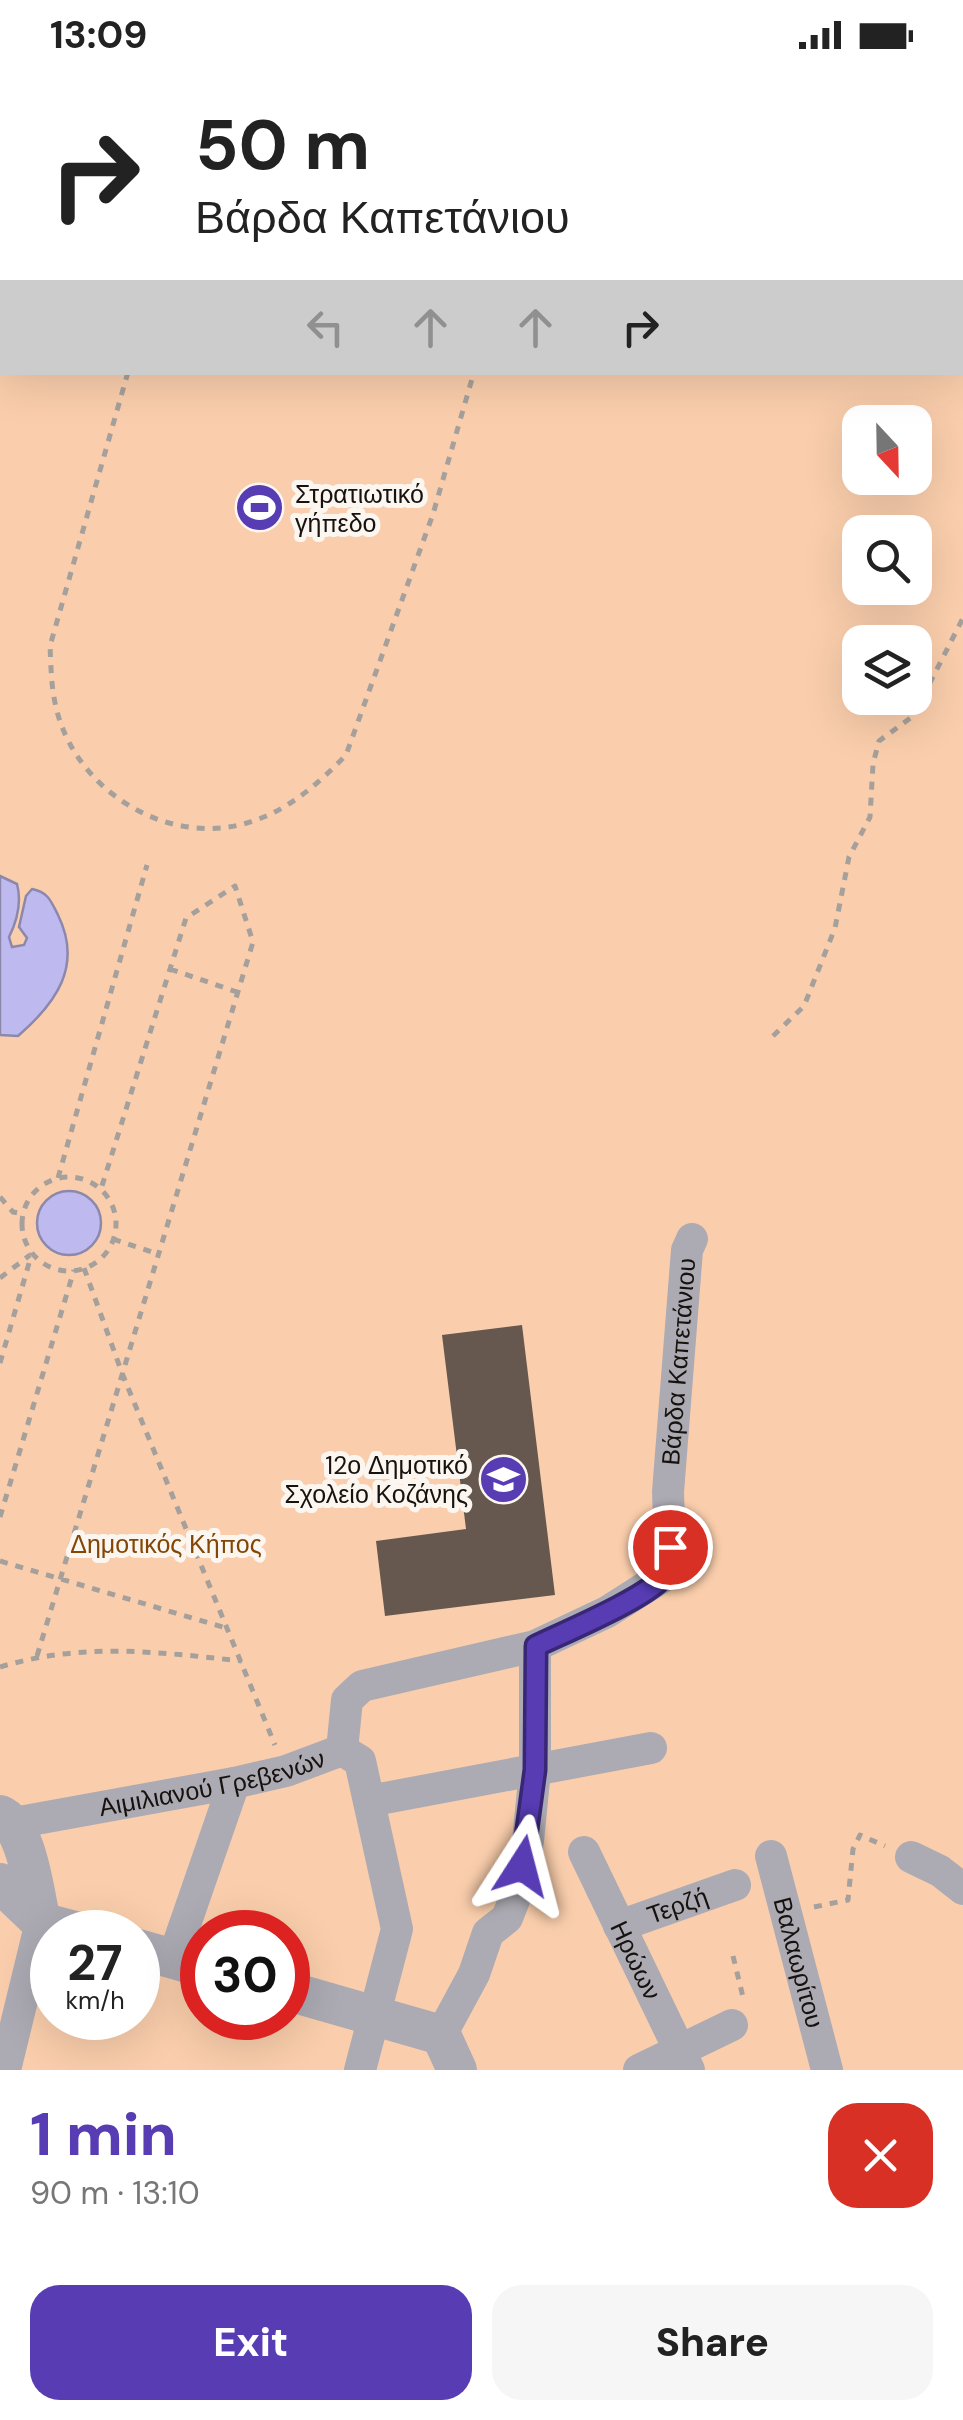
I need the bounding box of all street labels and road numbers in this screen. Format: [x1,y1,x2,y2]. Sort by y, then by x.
street label: Βάρδα Καπετάνιου [654,1257,703,1467]
street label: Αιμιλιανού Γρεβενών [96,1742,330,1824]
street label: Τερζή [643,1880,713,1932]
street label: Βαλαωρίτου [765,1893,831,2032]
street label: Ηρώων [603,1915,669,2005]

